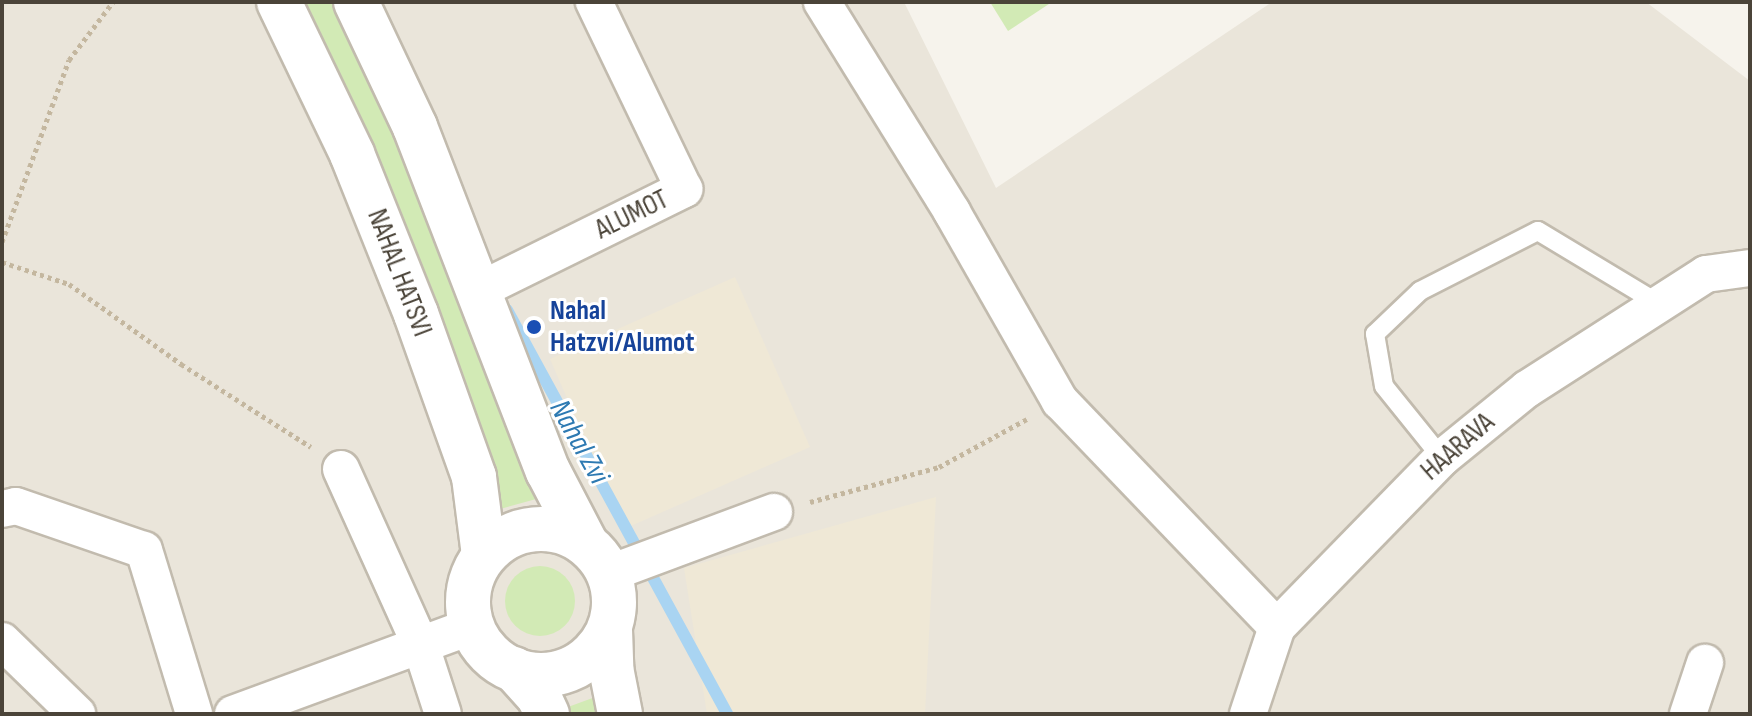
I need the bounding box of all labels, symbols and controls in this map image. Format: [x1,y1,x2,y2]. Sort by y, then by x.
street label: ALUMOT [590,183,674,247]
street label: NAHAL HATSVI [359,205,439,341]
place label: Nahal Hatzvi/Alumot [550,294,694,360]
marker: Nahal Hatzvi/Alumot [525,318,543,336]
water label: Nahal Zvi [541,394,617,490]
street label: HAARAVA [1414,406,1502,488]

